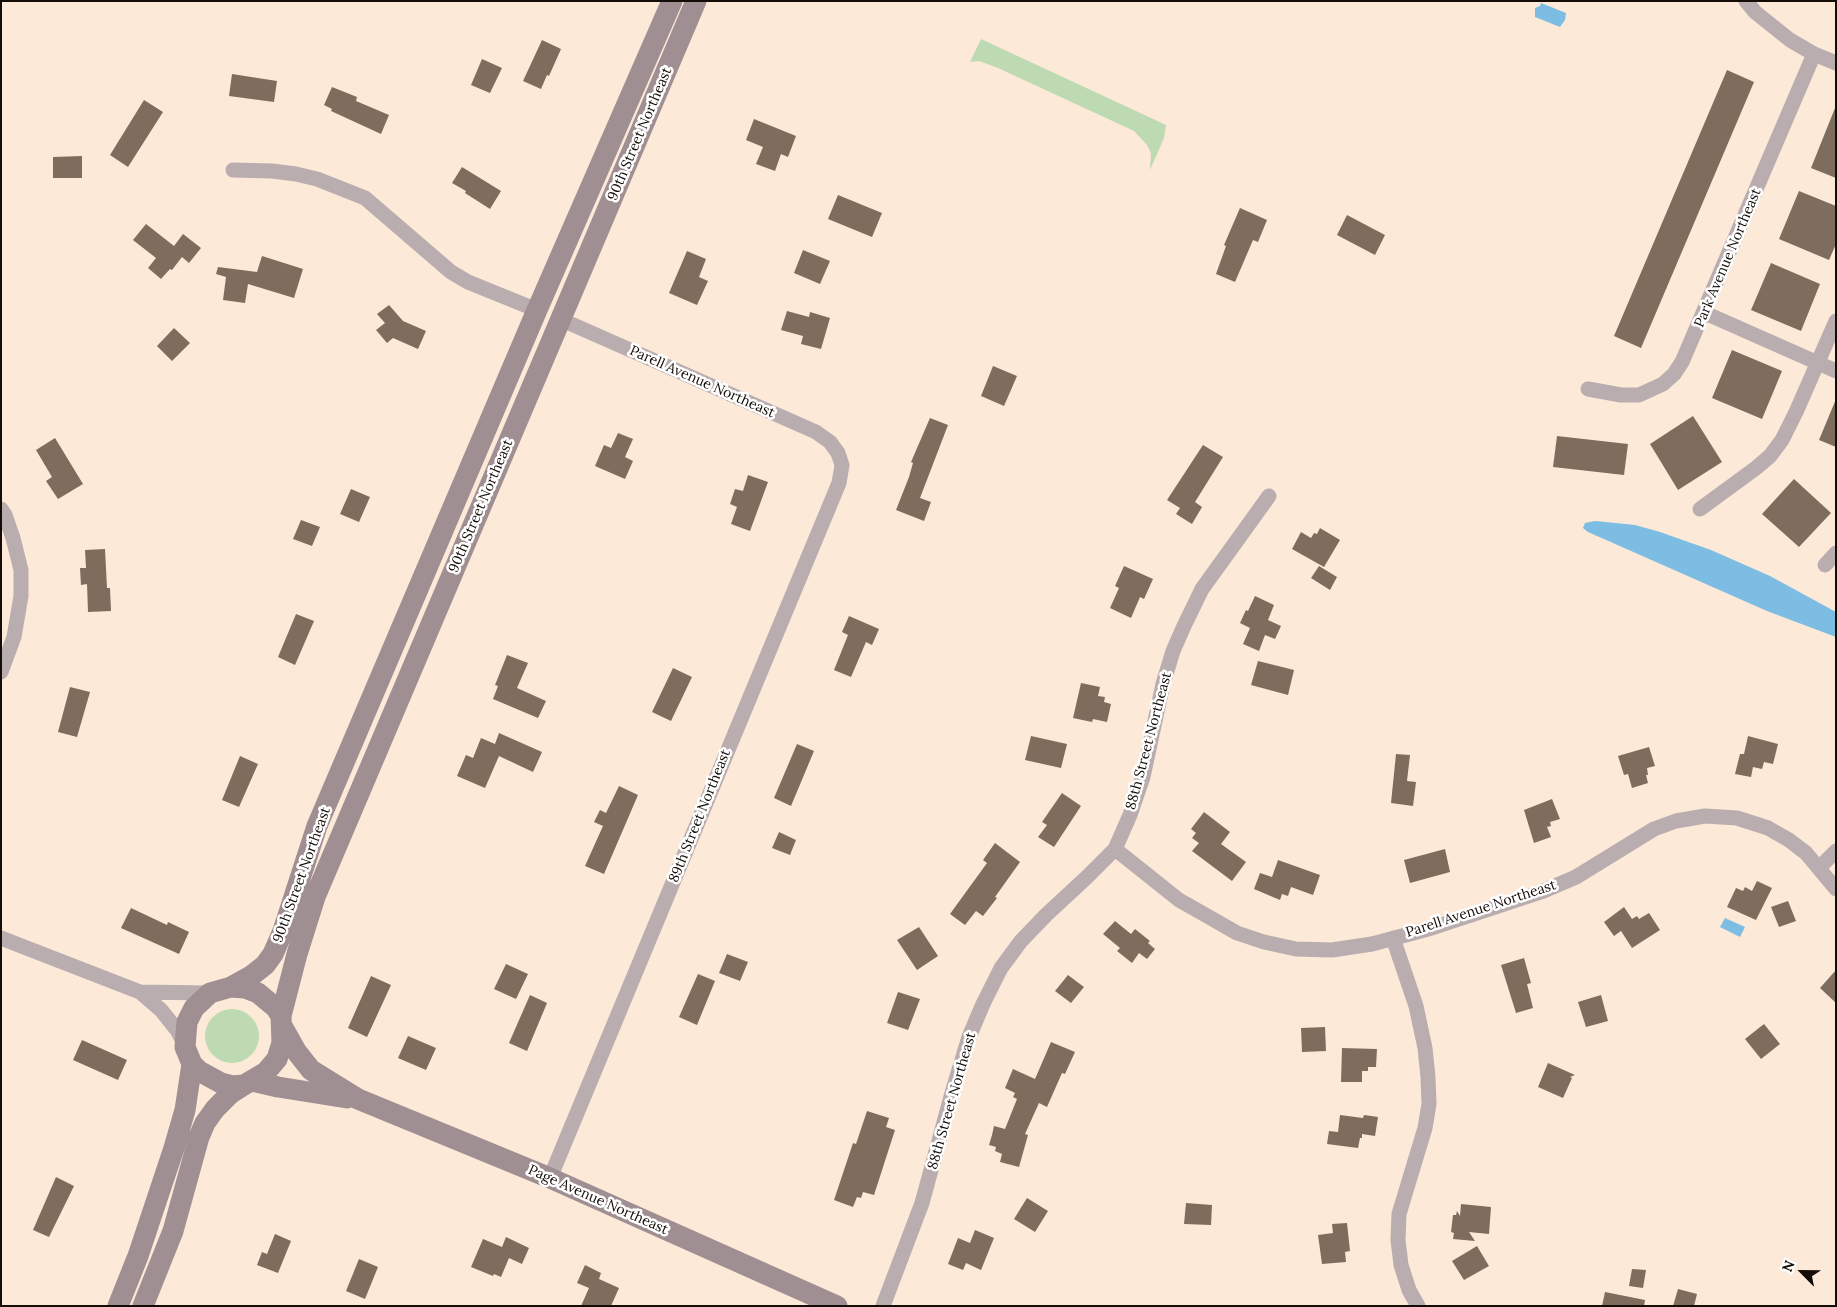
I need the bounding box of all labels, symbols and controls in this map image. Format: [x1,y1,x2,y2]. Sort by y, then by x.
street label: 90th Street Northeast [604,65,676,203]
street label: Park Avenue Northeast [1691,186,1765,330]
street label: Parell Avenue Northeast [627,342,777,422]
street label: 90th Street Northeast [445,437,517,575]
street label: 88th Street Northeast [1123,670,1175,812]
street label: 89th Street Northeast [666,747,734,885]
street label: 90th Street Northeast [270,805,334,945]
street label: Parell Avenue Northeast [1404,877,1558,941]
street label: 88th Street Northeast [924,1030,980,1172]
street label: Page Avenue Northeast [526,1162,670,1238]
north arrow [1777,1247,1827,1297]
text: N [1778,1258,1799,1275]

